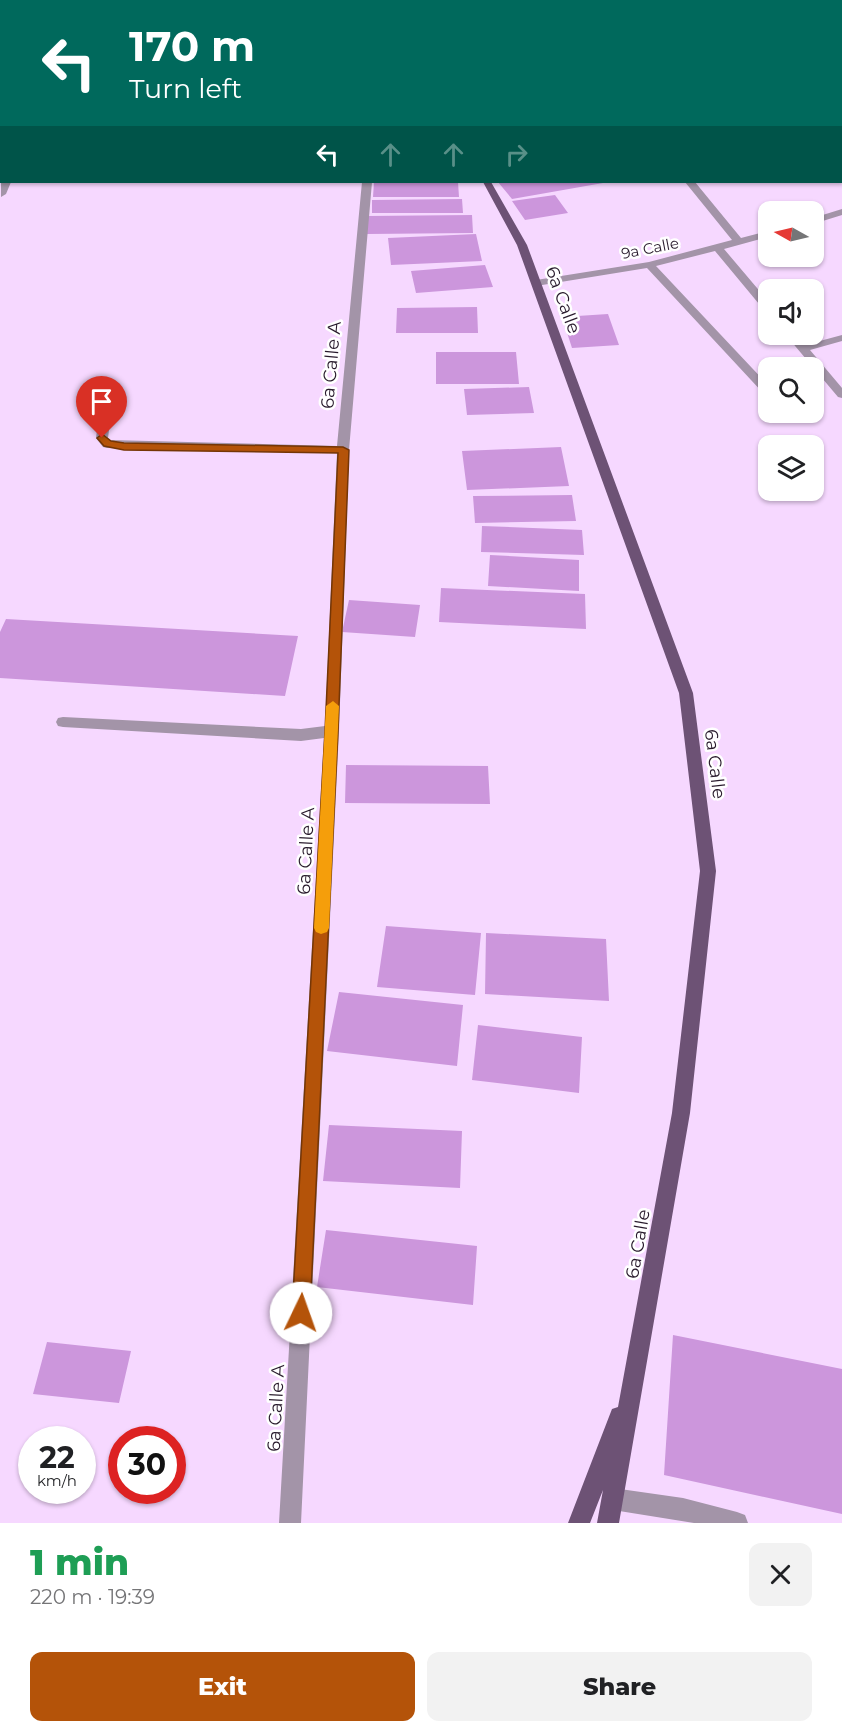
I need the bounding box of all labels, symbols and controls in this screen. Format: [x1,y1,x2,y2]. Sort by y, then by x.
text: 170 m [129,20,255,72]
icon: left [30,24,108,102]
text: Turn left [129,72,242,105]
icon: left [311,138,344,171]
icon: ahead [374,138,407,171]
icon: ahead [437,138,470,171]
icon: right [500,138,533,171]
north arrow [758,201,824,267]
map controls [758,201,824,501]
street label: 9a Calle [620,233,680,263]
street label: 6a Calle [541,263,585,337]
button: sound [758,279,824,345]
street label: 6a Calle A [316,320,346,410]
button: search [758,357,824,423]
pin [76,376,127,438]
icon: arrive [85,385,118,418]
button: layers [758,435,824,501]
street label: 6a Calle [700,728,730,800]
street label: 6a Calle A [293,807,319,895]
street label: 6a Calle [621,1207,655,1280]
position arrow [269,1281,333,1345]
street label: 6a Calle A [263,1364,289,1452]
speed limit sign: 30 [108,1426,186,1504]
text: 22 [39,1439,75,1476]
text: km/h [37,1471,77,1490]
text: 1 min [30,1540,129,1584]
button: close [749,1543,812,1606]
text: 220 m · 19:39 [30,1585,155,1609]
button: Exit [30,1652,415,1721]
button: Share [427,1652,812,1721]

